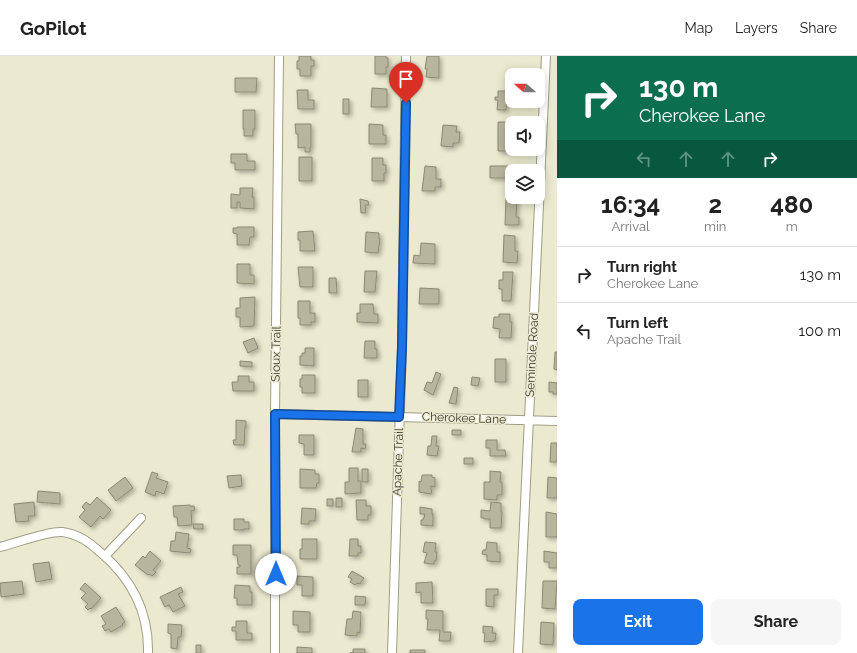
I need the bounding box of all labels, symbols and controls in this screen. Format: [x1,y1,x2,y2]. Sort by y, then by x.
text: GoPilot [20,17,86,39]
text: Map [685,20,713,36]
text: Layers [735,20,778,36]
text: Share [800,20,837,36]
pin [389,62,423,103]
icon: arrive [395,68,417,90]
north arrow [505,68,545,108]
map controls [505,68,545,204]
text: 130 m [639,71,718,104]
icon: right [573,72,625,124]
text: Cherokee Lane [639,105,765,126]
button: sound [505,116,545,156]
icon: left [633,148,655,170]
icon: ahead [675,148,697,170]
icon: ahead [717,148,739,170]
icon: right [759,148,781,170]
button: layers [505,164,545,204]
text: 16:34 [601,190,660,219]
text: 2 [708,190,722,219]
text: 480 [770,190,813,219]
text: Arrival [611,219,650,234]
text: min [704,219,726,234]
text: m [786,219,798,234]
text: Turn right [607,258,677,276]
icon: right [573,264,595,286]
text: 130 m [800,266,841,284]
text: Cherokee Lane [607,276,698,291]
street label: Seminole Road [523,313,541,397]
text: Turn left [607,314,668,332]
icon: left [573,320,595,342]
text: 100 m [799,322,841,340]
street label: Sioux Trail [269,325,283,382]
text: Apache Trail [607,332,681,347]
street label: Cherokee Lane [422,410,506,426]
street label: Apache Trail [390,427,406,496]
position arrow [255,553,297,595]
button: Exit [573,599,703,645]
button: Share [711,599,841,645]

